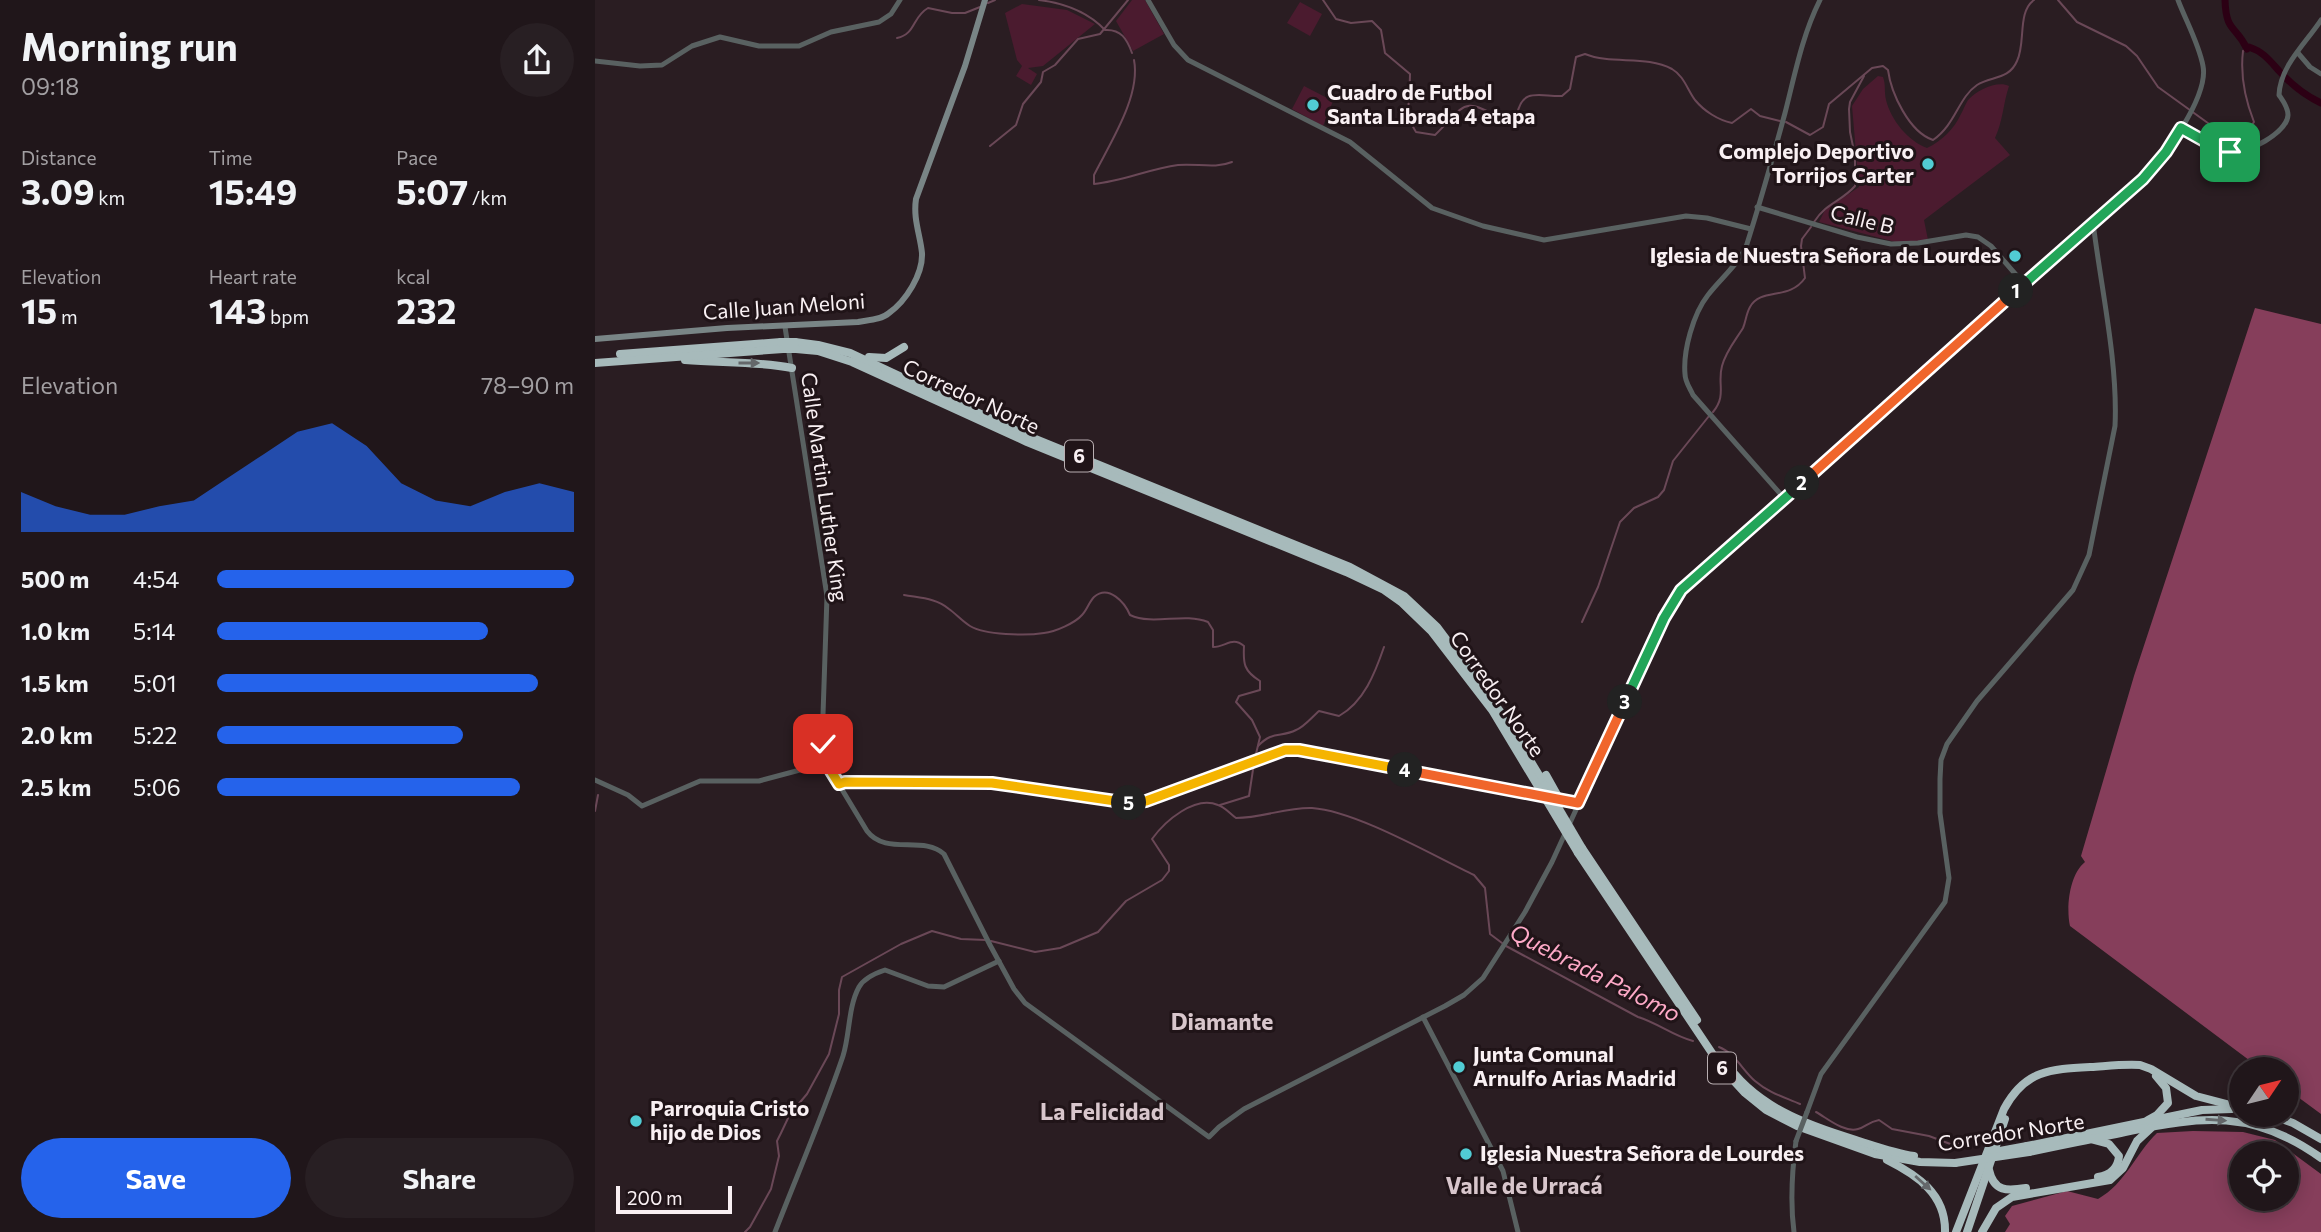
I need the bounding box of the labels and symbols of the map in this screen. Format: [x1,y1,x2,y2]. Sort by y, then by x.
place label: Cuadro de Futbol Santa Librada 4 etapa [1327,79,1535,128]
marker: Cuadro de Futbol Santa Librada 4 etapa [1305,97,1321,113]
pin [2200,122,2260,182]
place label: Complejo Deportivo Torrijos Carter [1719,138,1914,187]
marker: Complejo Deportivo Torrijos Carter [1920,156,1936,172]
street label: Calle B [1828,199,1897,238]
place label: Iglesia de Nuestra Señora de Lourdes [1650,242,2001,267]
marker: Iglesia de Nuestra Señora de Lourdes [2007,248,2023,264]
pin: 1 [1999,274,2033,308]
street label: Calle Juan Meloni [702,287,866,324]
street label: Corredor Norte [899,353,1044,438]
one-way arrow [739,357,761,369]
street label: Calle Martin Luther King [797,371,854,603]
road number: 6 [1065,440,1093,471]
pin: 2 [1785,466,1819,500]
street label: Corredor Norte [1446,625,1551,761]
pin: 3 [1607,684,1643,720]
pin [793,714,853,774]
pin: 4 [1387,752,1423,788]
pin: 5 [1111,786,1147,820]
water label: Quebrada Palomo [1505,917,1686,1027]
district label: Diamante [1171,1007,1273,1035]
place label: Junta Comunal Arnulfo Arias Madrid [1473,1041,1676,1090]
road number: 6 [1708,1052,1736,1084]
north arrow [2229,1057,2299,1127]
marker: Junta Comunal Arnulfo Arias Madrid [1451,1059,1467,1075]
place label: Parroquia Cristo hijo de Dios [650,1095,809,1144]
district label: La Felicidad [1040,1097,1164,1125]
street label: Corredor Norte [1936,1108,2086,1155]
marker: Parroquia Cristo hijo de Dios [628,1113,644,1129]
one-way arrow [2206,1115,2228,1126]
place label: Iglesia Nuestra Señora de Lourdes [1480,1140,1804,1165]
marker: Iglesia Nuestra Señora de Lourdes [1458,1146,1474,1162]
district label: Valle de Urracá [1446,1171,1602,1199]
one-way arrow [1914,1174,1931,1190]
scale bar [616,1183,731,1215]

